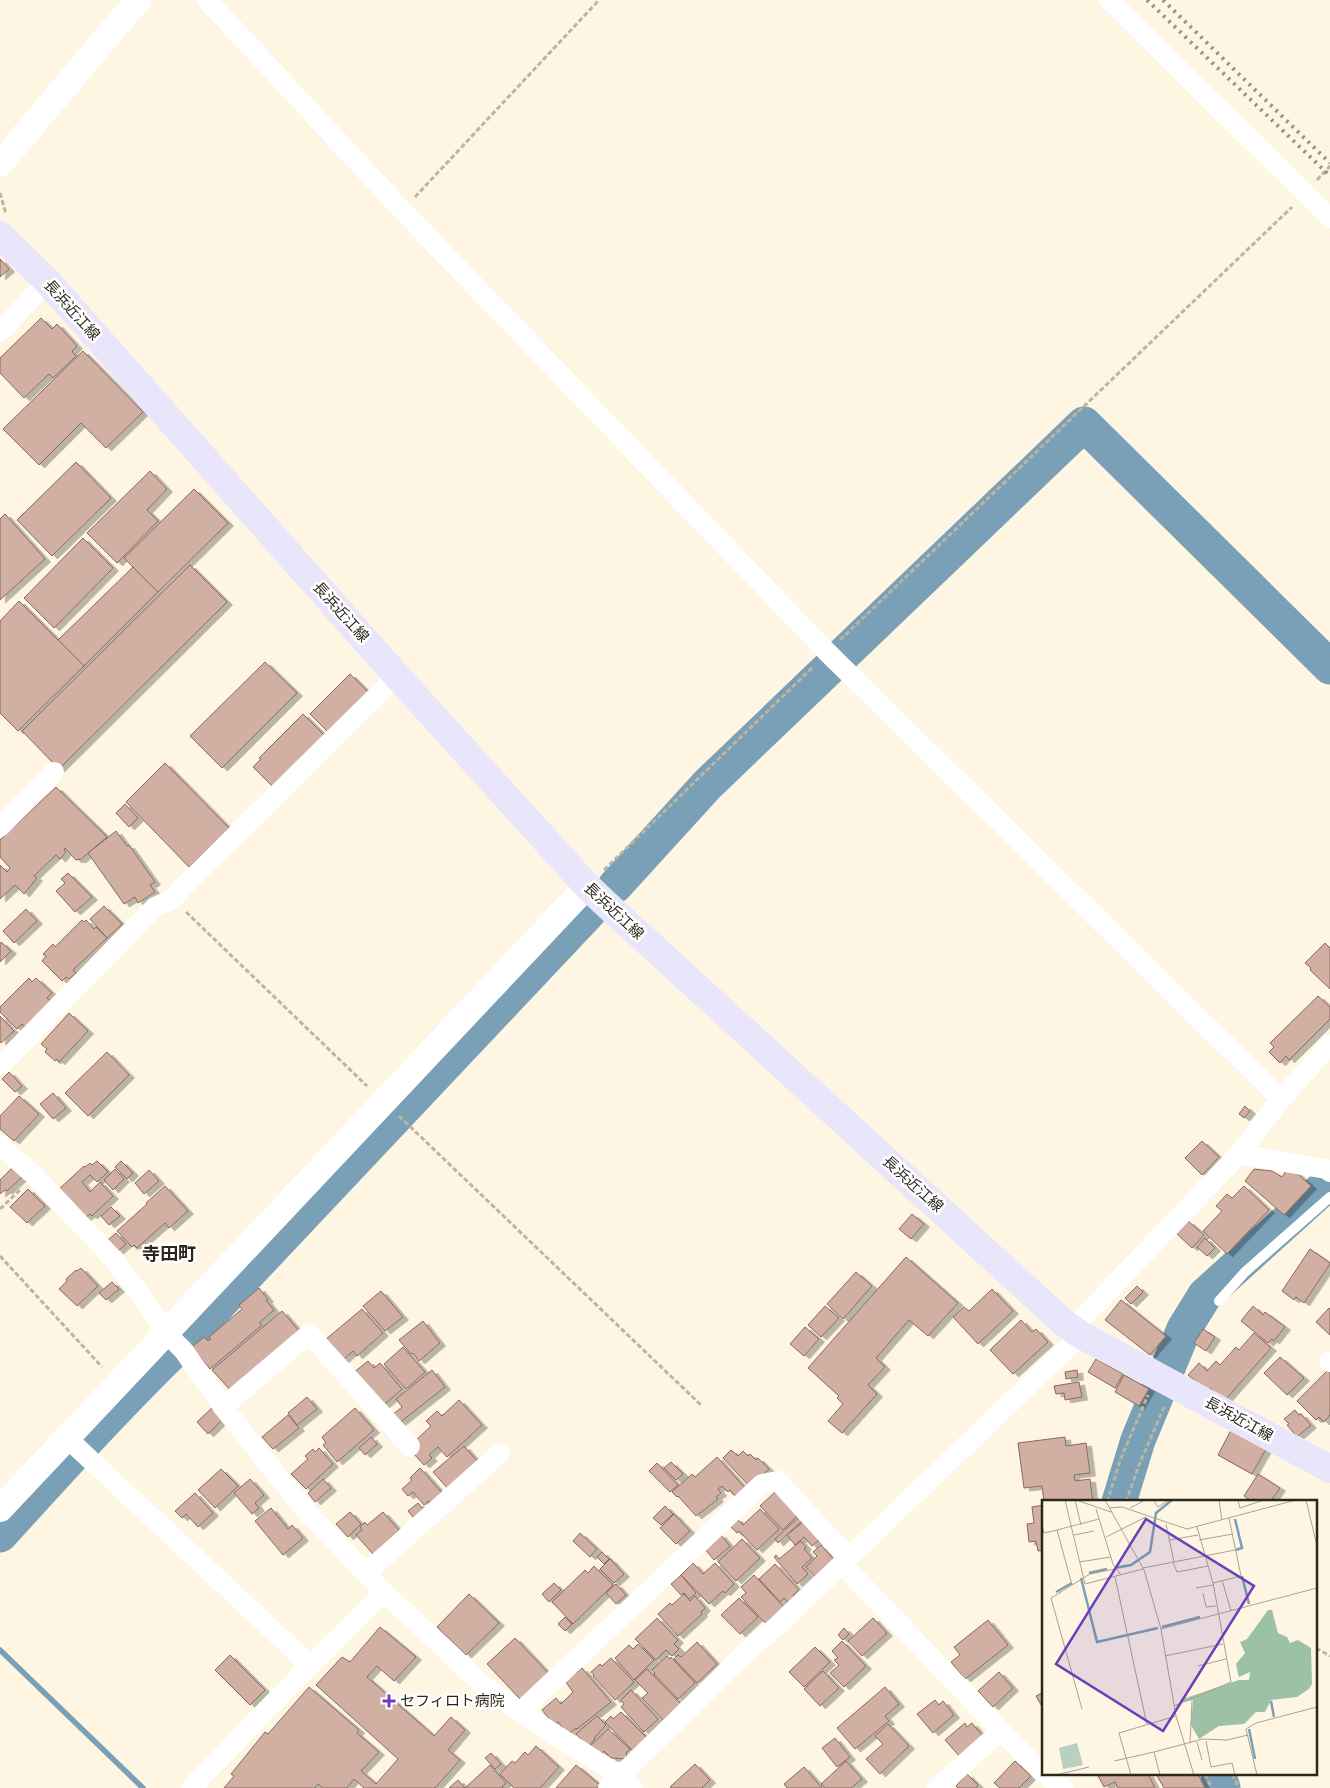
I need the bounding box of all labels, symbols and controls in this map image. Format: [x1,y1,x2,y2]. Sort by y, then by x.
street label: 長浜近江線 [40,276,104,344]
street label: 長浜近江線 [309,578,373,646]
street label: 長浜近江線 [580,879,648,943]
street label: 長浜近江線 [879,1152,947,1216]
district label: 寺田町 [142,1243,196,1264]
street label: 長浜近江線 [1202,1393,1276,1445]
inset map [1042,1500,1318,1776]
place label: セフィロト病院 [400,1692,505,1710]
marker: セフィロト病院 [382,1694,396,1708]

